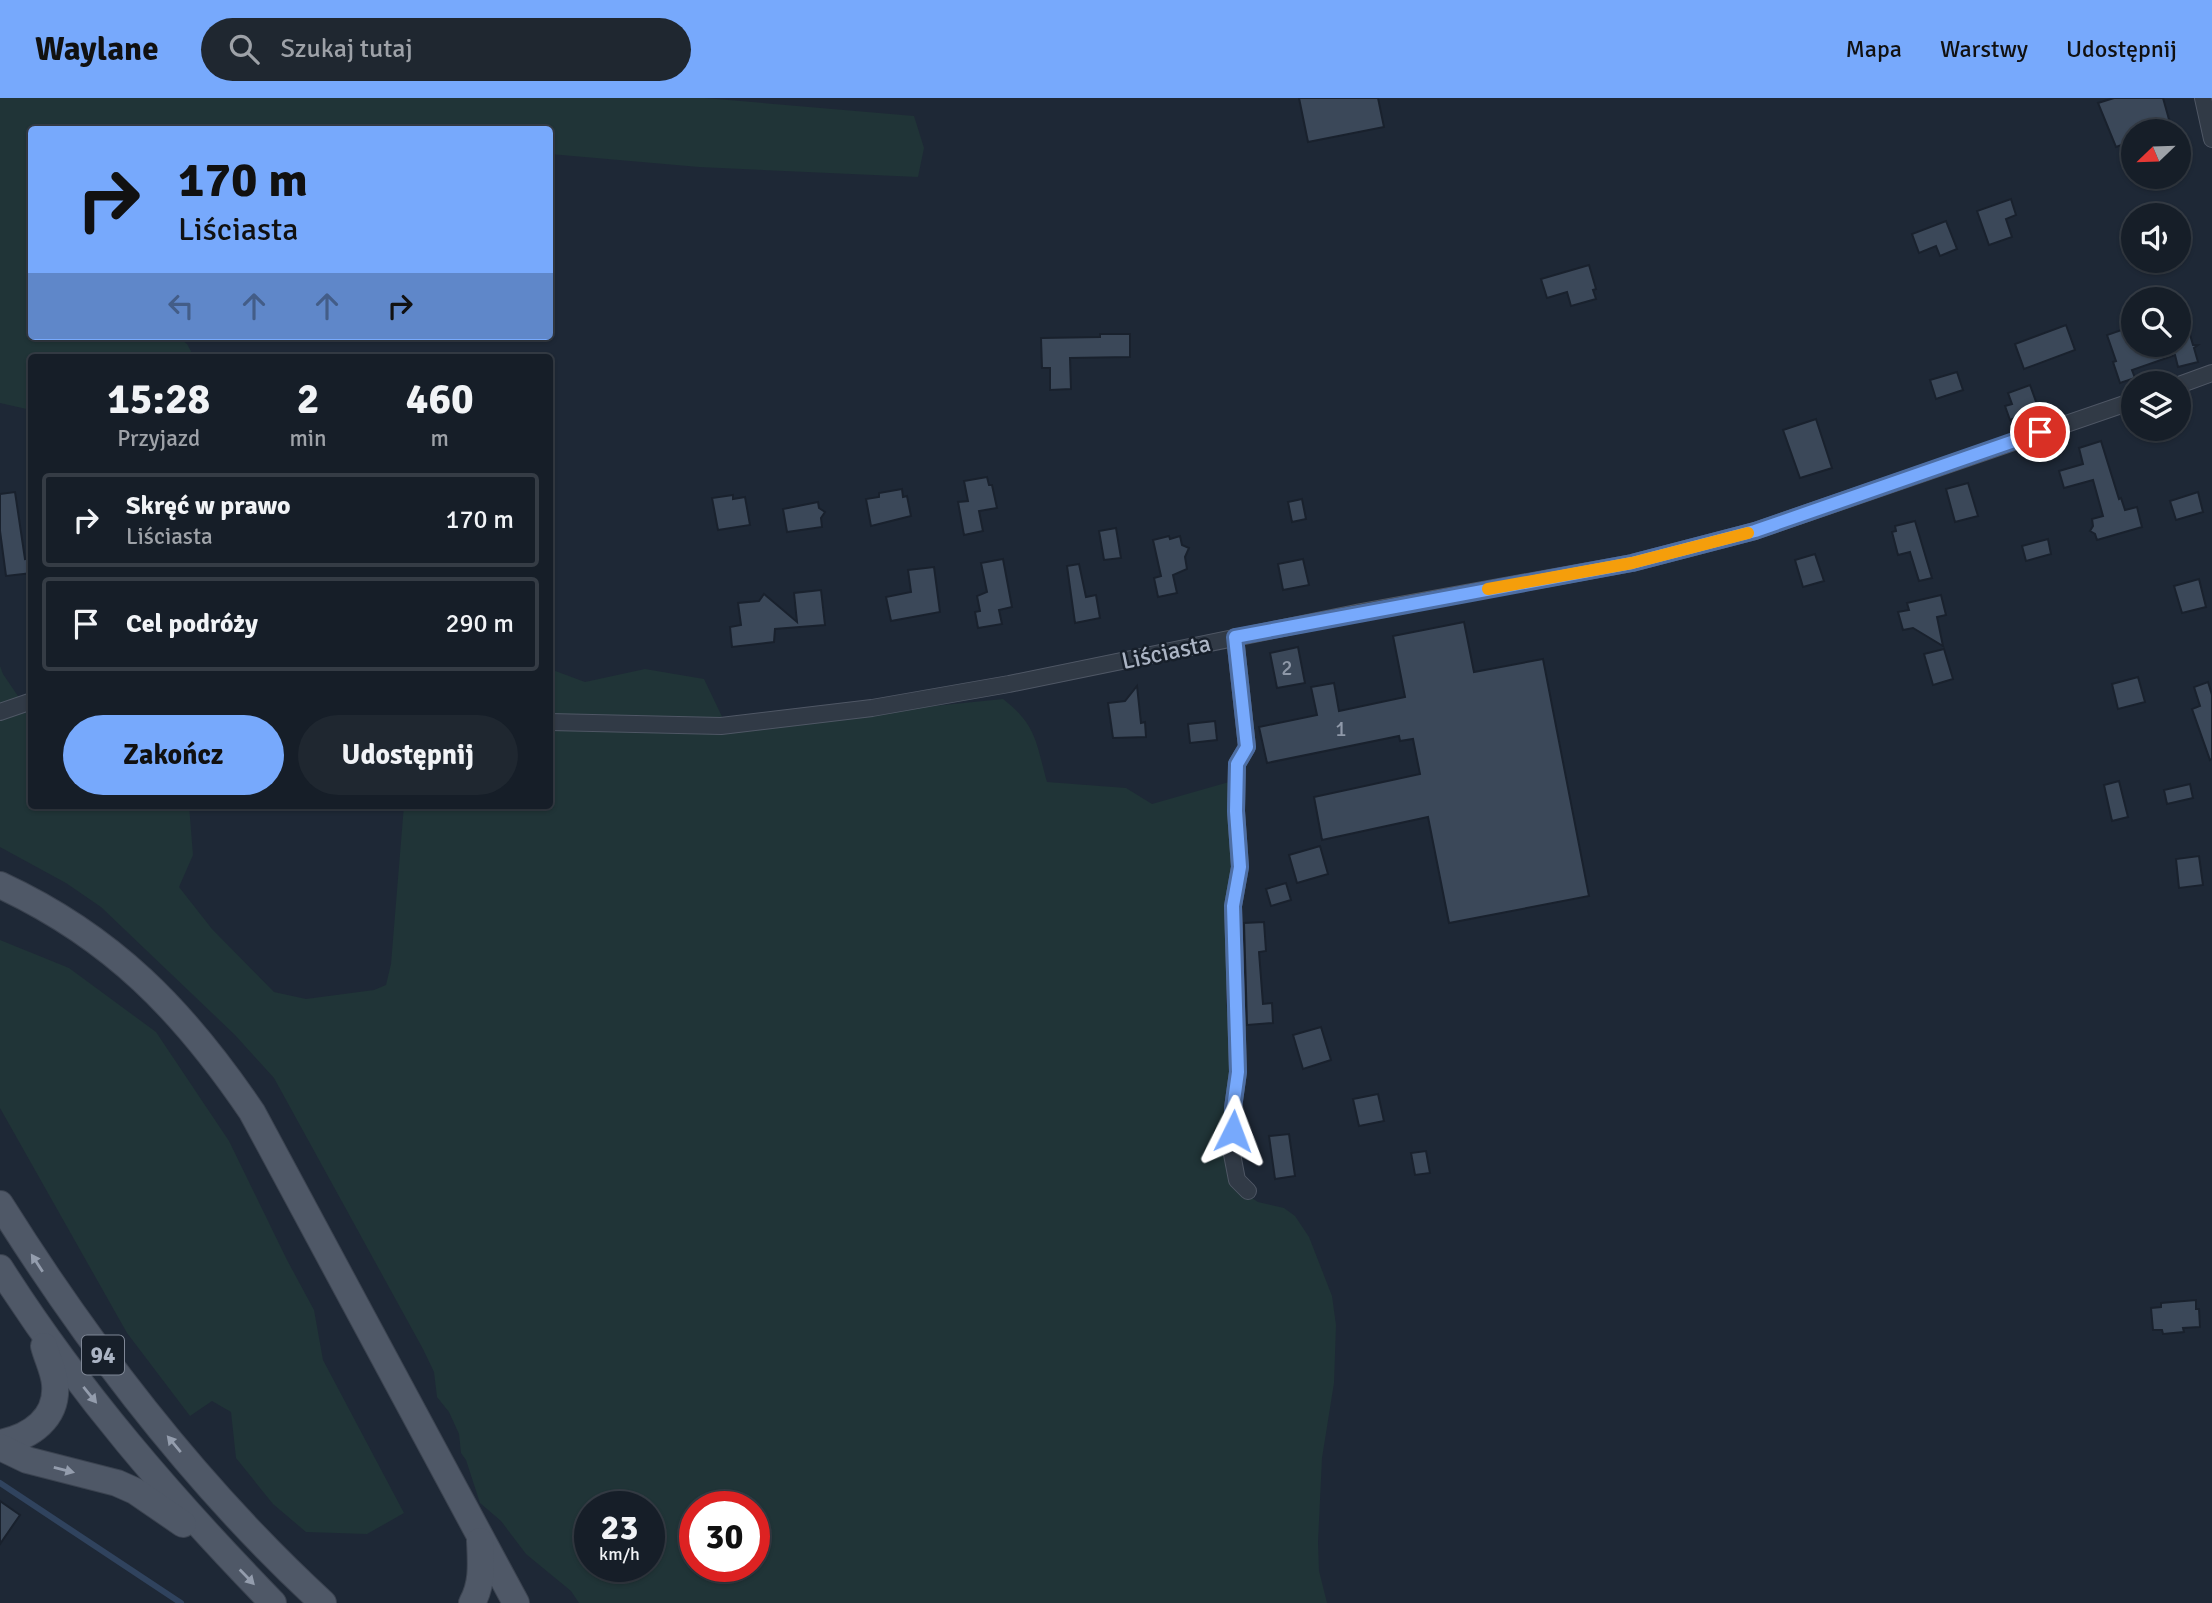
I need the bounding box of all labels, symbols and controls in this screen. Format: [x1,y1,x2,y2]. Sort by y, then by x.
search box [201,18,691,81]
text: Waylane [35,29,159,70]
icon: search [225,30,263,68]
text: Szukaj tutaj [281,33,413,65]
text: Mapa [1845,34,1902,64]
text: Warstwy [1940,34,2028,64]
text: Udostępnij [2066,34,2177,64]
north arrow [2121,119,2191,189]
map controls [2121,119,2191,441]
text: 170 m [178,150,308,210]
icon: right [63,154,154,245]
button: sound [2121,203,2191,273]
text: Liściasta [178,210,299,249]
icon: left [162,287,200,325]
icon: ahead [235,287,273,325]
icon: ahead [308,287,346,325]
icon: right [381,287,419,325]
button: search [2121,287,2191,357]
button: layers [2121,371,2191,441]
text: 15:28 [107,374,210,425]
text: 2 [297,374,319,425]
text: 460 [406,374,474,425]
pin [2010,402,2070,462]
icon: arrive [2021,413,2059,451]
text: Przyjazd [117,424,200,453]
text: min [289,424,327,453]
text: m [431,424,449,453]
text: Skręć w prawo [126,490,291,522]
icon: right [67,501,105,539]
text: 170 m [445,504,514,536]
text: Liściasta [126,522,213,551]
icon: arrive [67,605,105,643]
text: Cel podróży [126,608,258,640]
text: 290 m [445,608,514,640]
street label: Liściasta [1119,628,1213,676]
house number: 2 [1281,655,1293,681]
button: Zakończ [63,715,284,795]
button: Udostępnij [298,715,518,795]
house number: 1 [1335,716,1347,742]
position arrow [1196,1094,1270,1168]
one-way arrow [30,1254,44,1272]
road number: 94 [82,1336,124,1374]
one-way arrow [82,1386,97,1404]
one-way arrow [167,1436,182,1453]
one-way arrow [53,1465,75,1476]
speed limit sign: 30 [679,1491,770,1582]
text: 23 [601,1506,638,1549]
text: km/h [599,1543,640,1565]
one-way arrow [239,1568,255,1585]

